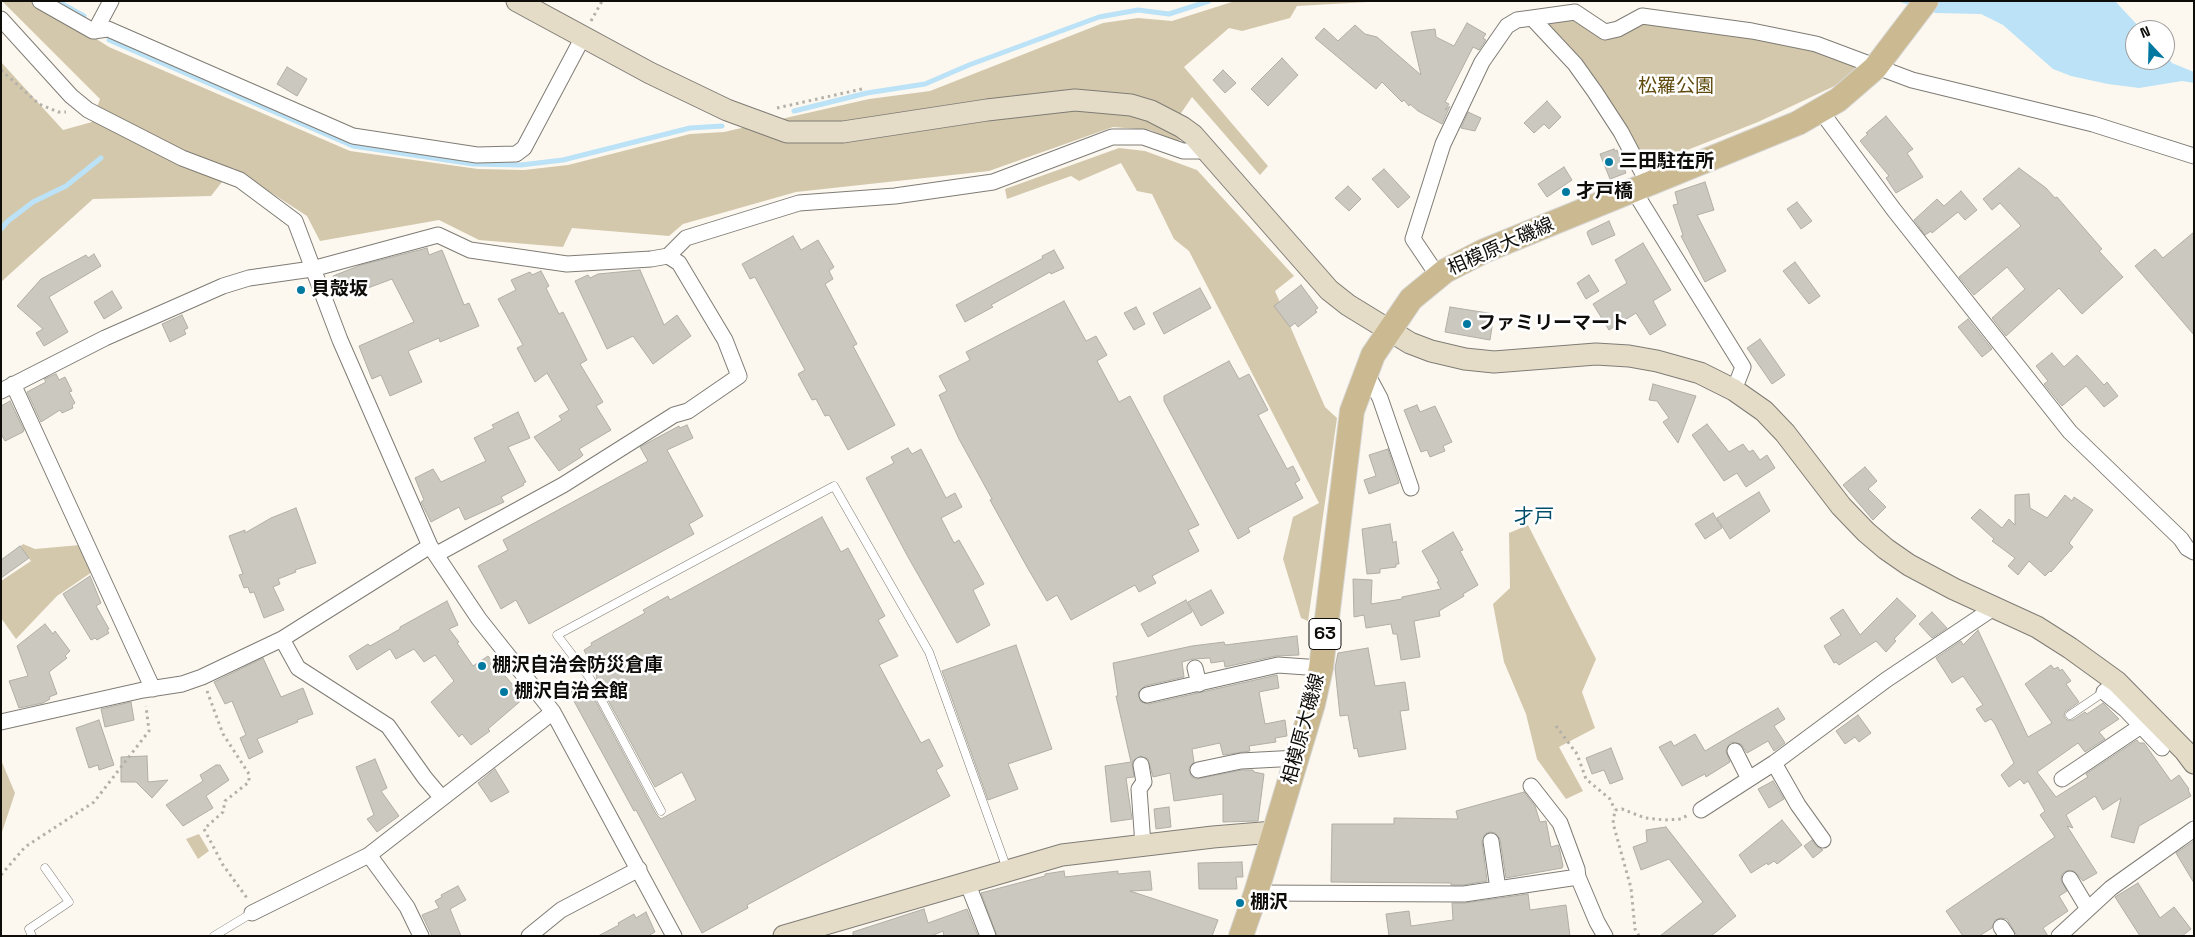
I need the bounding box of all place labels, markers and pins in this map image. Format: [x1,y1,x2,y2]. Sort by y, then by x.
place label: 三田駐在所 [1619,151,1714,173]
marker: 三田駐在所 [1603,156,1615,168]
place label: 才戸橋 [1576,181,1633,203]
marker: 才戸橋 [1560,186,1572,198]
place label: 貝殻坂 [311,279,368,301]
marker: 貝殻坂 [295,284,307,296]
place label: ファミリーマート [1477,313,1629,335]
marker: ファミリーマート [1461,318,1473,330]
place label: 棚沢自治会防災倉庫 [492,655,663,677]
marker: 棚沢自治会防災倉庫 [476,660,488,672]
place label: 棚沢自治会館 [514,681,628,703]
marker: 棚沢自治会館 [498,686,510,698]
place label: 棚沢 [1250,892,1288,914]
marker: 棚沢 [1234,897,1246,909]

